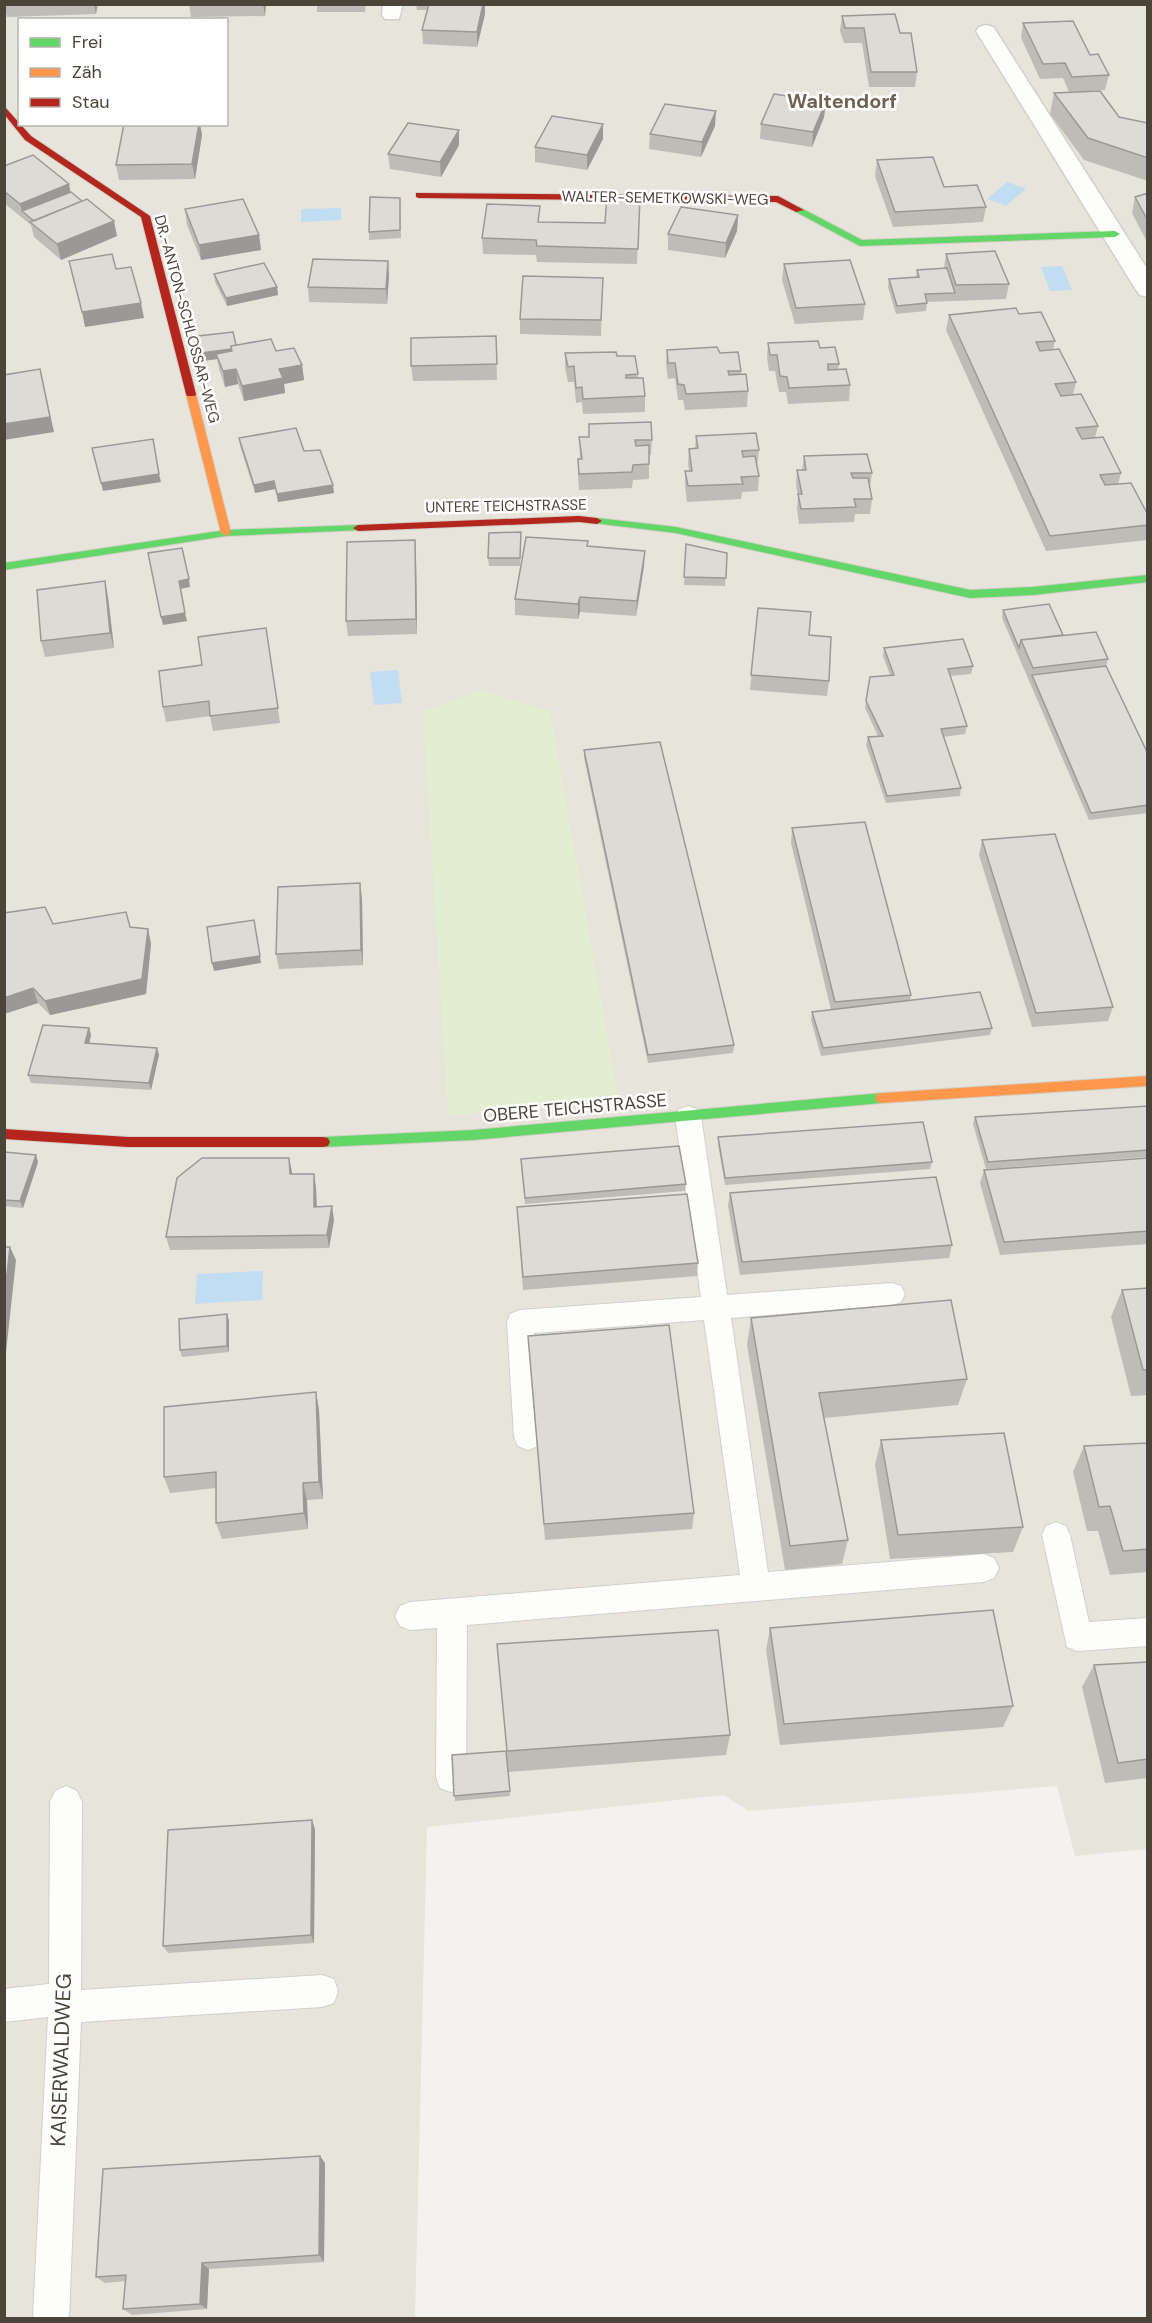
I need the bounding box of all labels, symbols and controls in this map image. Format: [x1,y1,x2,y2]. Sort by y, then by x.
legend [18,18,228,126]
text: Frei [72,30,103,54]
text: Zäh [72,60,102,84]
district label: Waltendorf [787,88,897,114]
text: Stau [72,90,110,114]
street label: WALTER-SEMETKOWSKI-WEG [561,186,769,210]
street label: DR.-ANTON-SCHLOSSAR-WEG [150,213,224,425]
street label: UNTERE TEICHSTRASSE [425,495,587,517]
street label: OBERE TEICHSTRASSE [482,1088,668,1128]
street label: KAISERWALDWEG [44,1973,78,2147]

